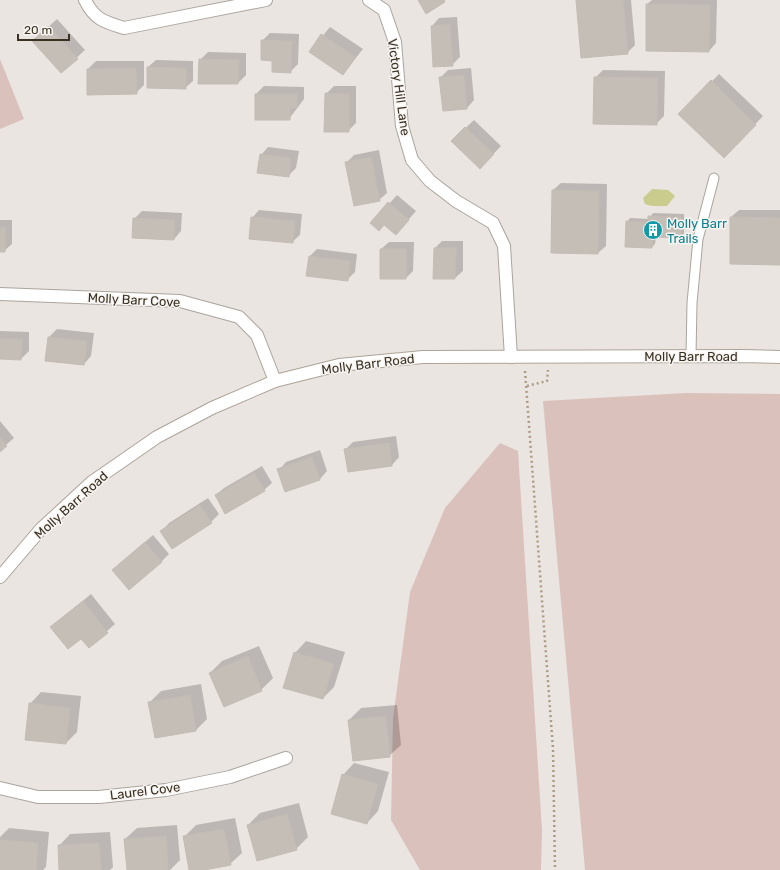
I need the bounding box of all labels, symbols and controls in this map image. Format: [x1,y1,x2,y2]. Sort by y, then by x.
scale bar [18,16,69,42]
text: 20 m [24,23,52,37]
street label: Victory Hill Lane [385,37,413,137]
place label: Molly Barr Trails [667,216,727,246]
building icon: Molly Barr Trails [642,219,664,241]
street label: Molly Barr Cove [87,290,181,310]
street label: Molly Barr Road [644,349,738,364]
street label: Molly Barr Road [321,351,415,377]
street label: Molly Barr Road [31,468,111,542]
street label: Laurel Cove [109,779,181,803]

